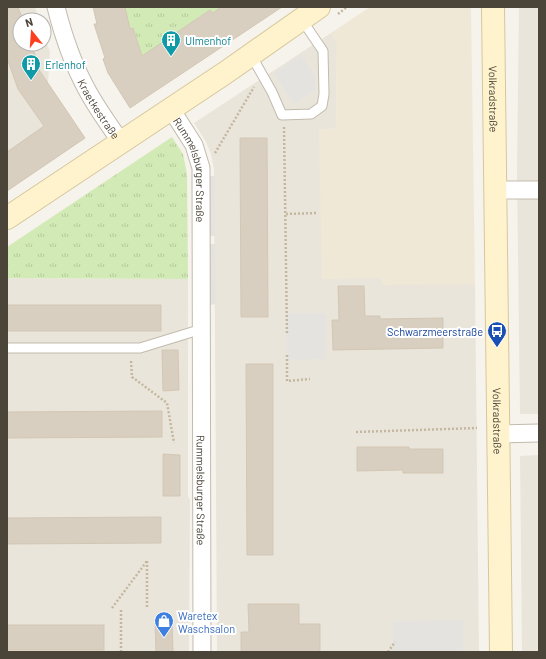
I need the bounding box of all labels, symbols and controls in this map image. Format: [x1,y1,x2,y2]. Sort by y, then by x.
north arrow [12,12,52,52]
text: N [24,15,34,29]
building icon: Ulmenhof [160,29,182,57]
place label: Ulmenhof [185,34,231,47]
building icon: Erlenhof [20,53,42,81]
place label: Erlenhof [45,58,86,71]
street label: Volkradstraße [487,66,501,132]
street label: Kraetkestraße [76,76,123,141]
street label: Rummelsburger Straße [171,115,208,223]
bus stop icon: Schwarzmeerstraße [486,320,508,348]
place label: Schwarzmeerstraße [387,325,483,338]
street label: Volkradstraße [491,388,505,454]
street label: Rummelsburger Straße [195,435,208,546]
place label: Waretex Waschsalon [178,609,235,635]
shop icon: Waretex Waschsalon [153,610,175,638]

